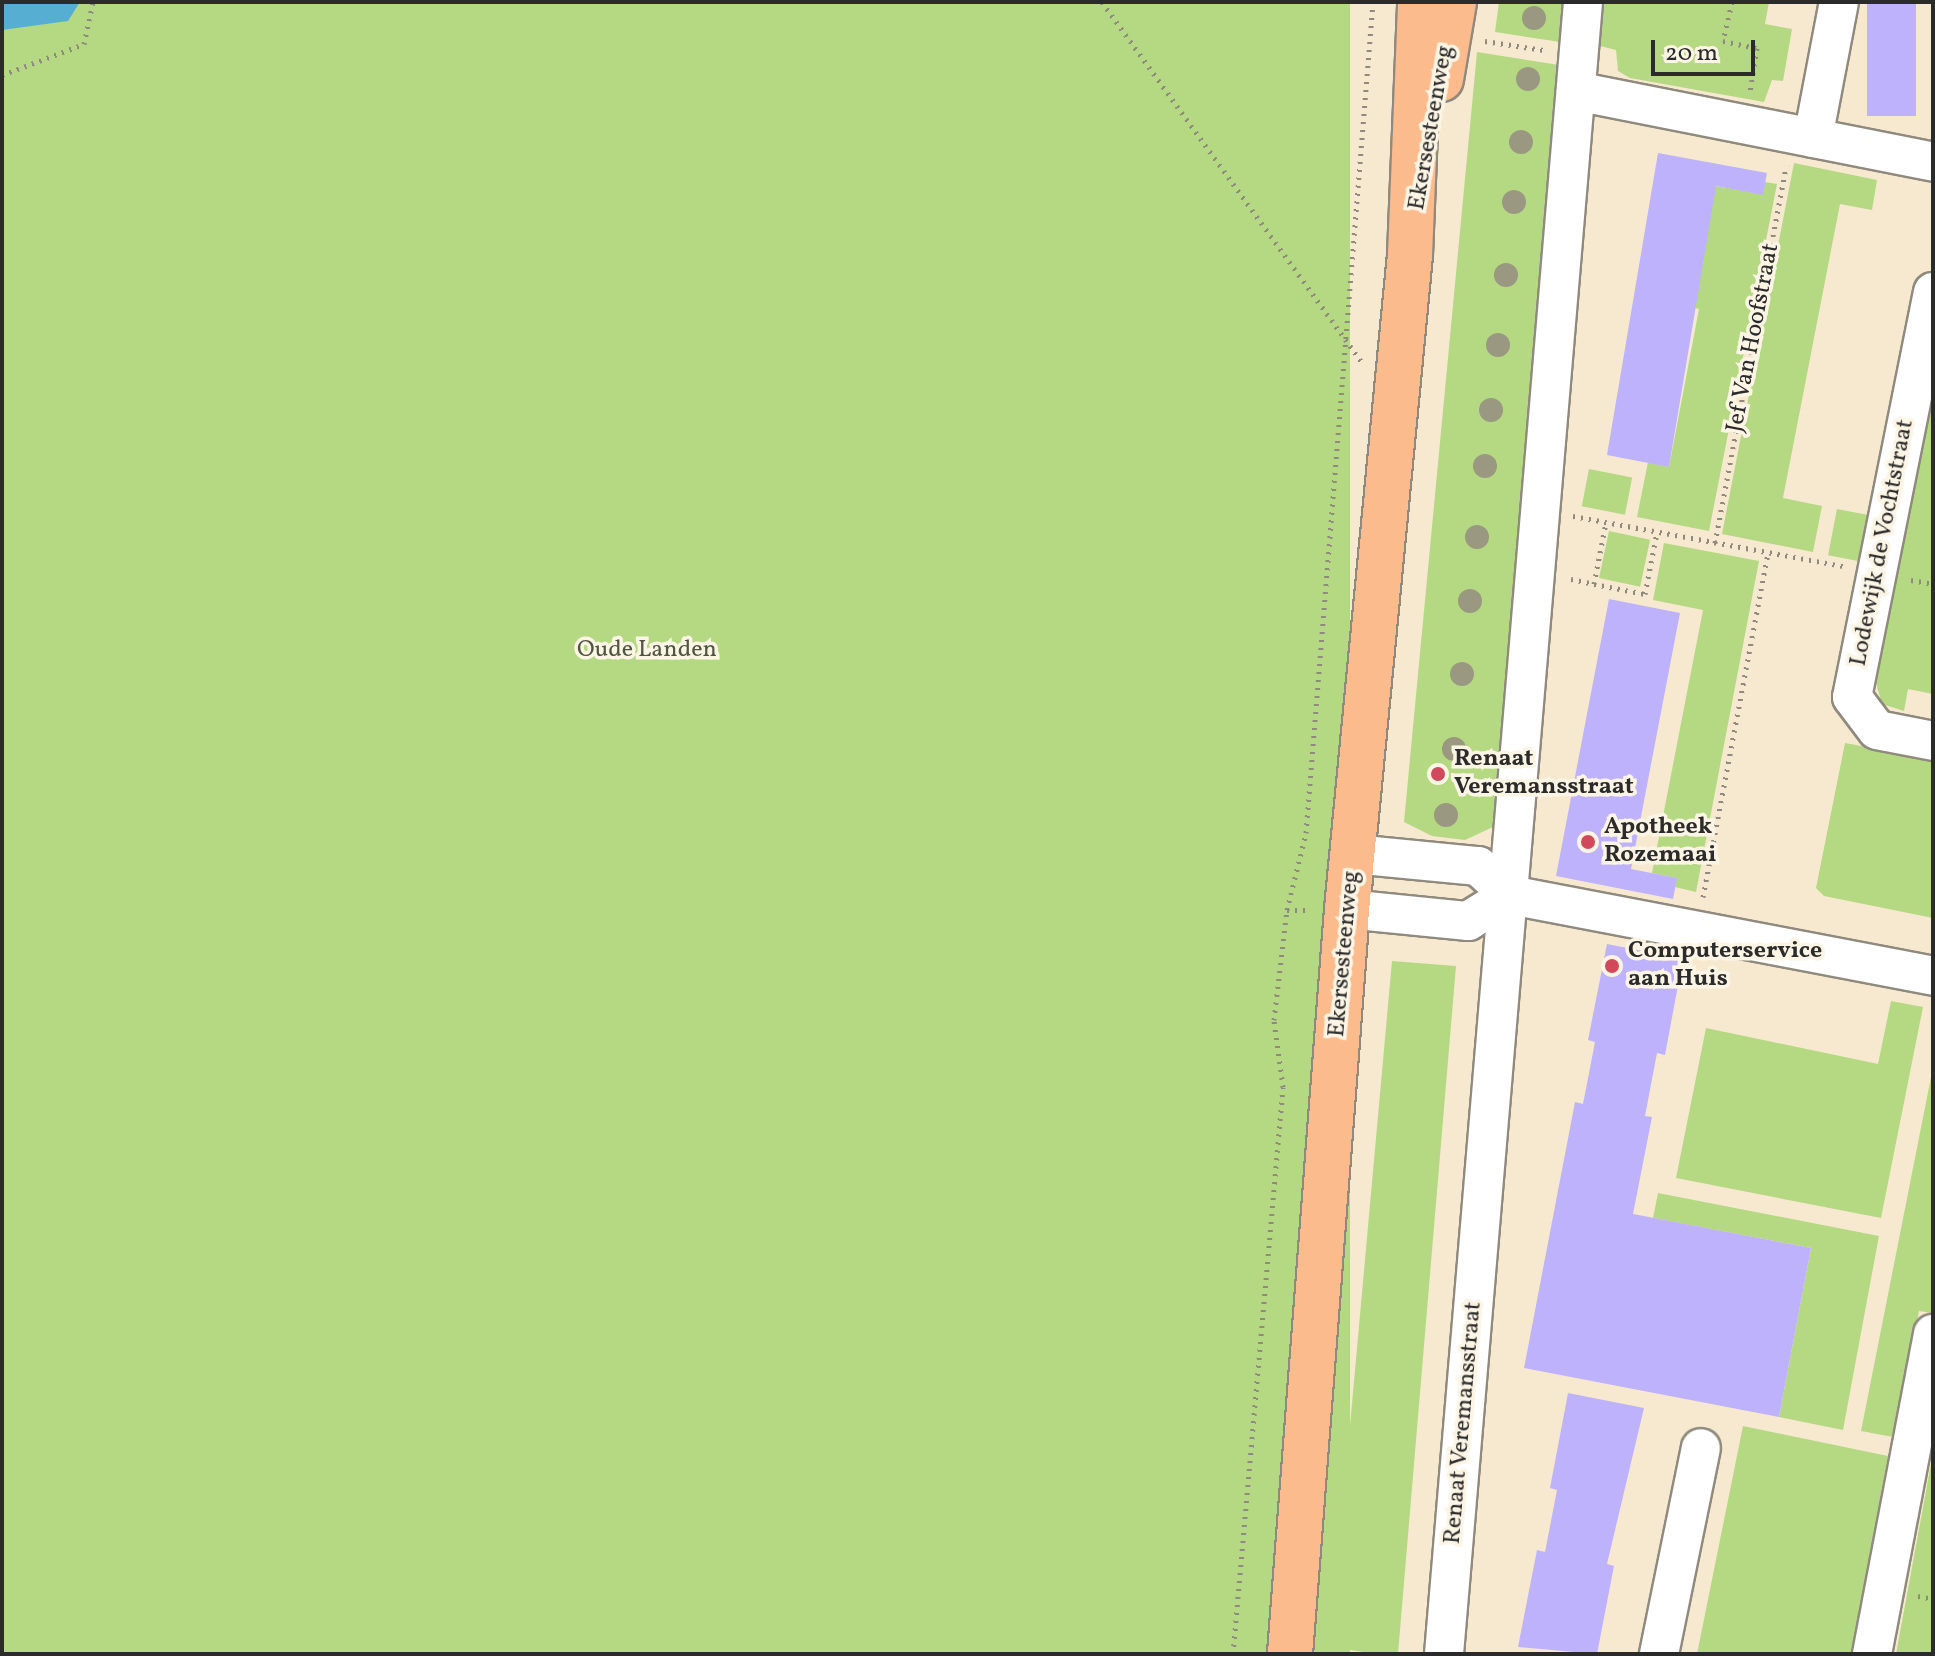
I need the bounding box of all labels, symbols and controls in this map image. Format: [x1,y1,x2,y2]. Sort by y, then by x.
scale bar [1655,24,1759,74]
text: 20 m [1665,37,1718,71]
street label: Ekersesteenweg [1403,43,1461,213]
street label: Jef Van Hoofstraat [1722,242,1786,434]
street label: Lodewijk de Vochtstraat [1845,417,1921,669]
park label: Oude Landen [577,637,717,665]
place label: Renaat Veremansstraat [1454,746,1634,802]
marker: Renaat Veremansstraat [1429,765,1447,783]
place label: Apotheek Rozemaai [1604,814,1716,870]
marker: Apotheek Rozemaai [1579,833,1597,851]
street label: Ekersesteenweg [1323,870,1367,1038]
place label: Computerservice aan Huis [1628,938,1822,994]
marker: Computerservice aan Huis [1603,957,1621,975]
street label: Renaat Veremansstraat [1439,1300,1489,1546]

